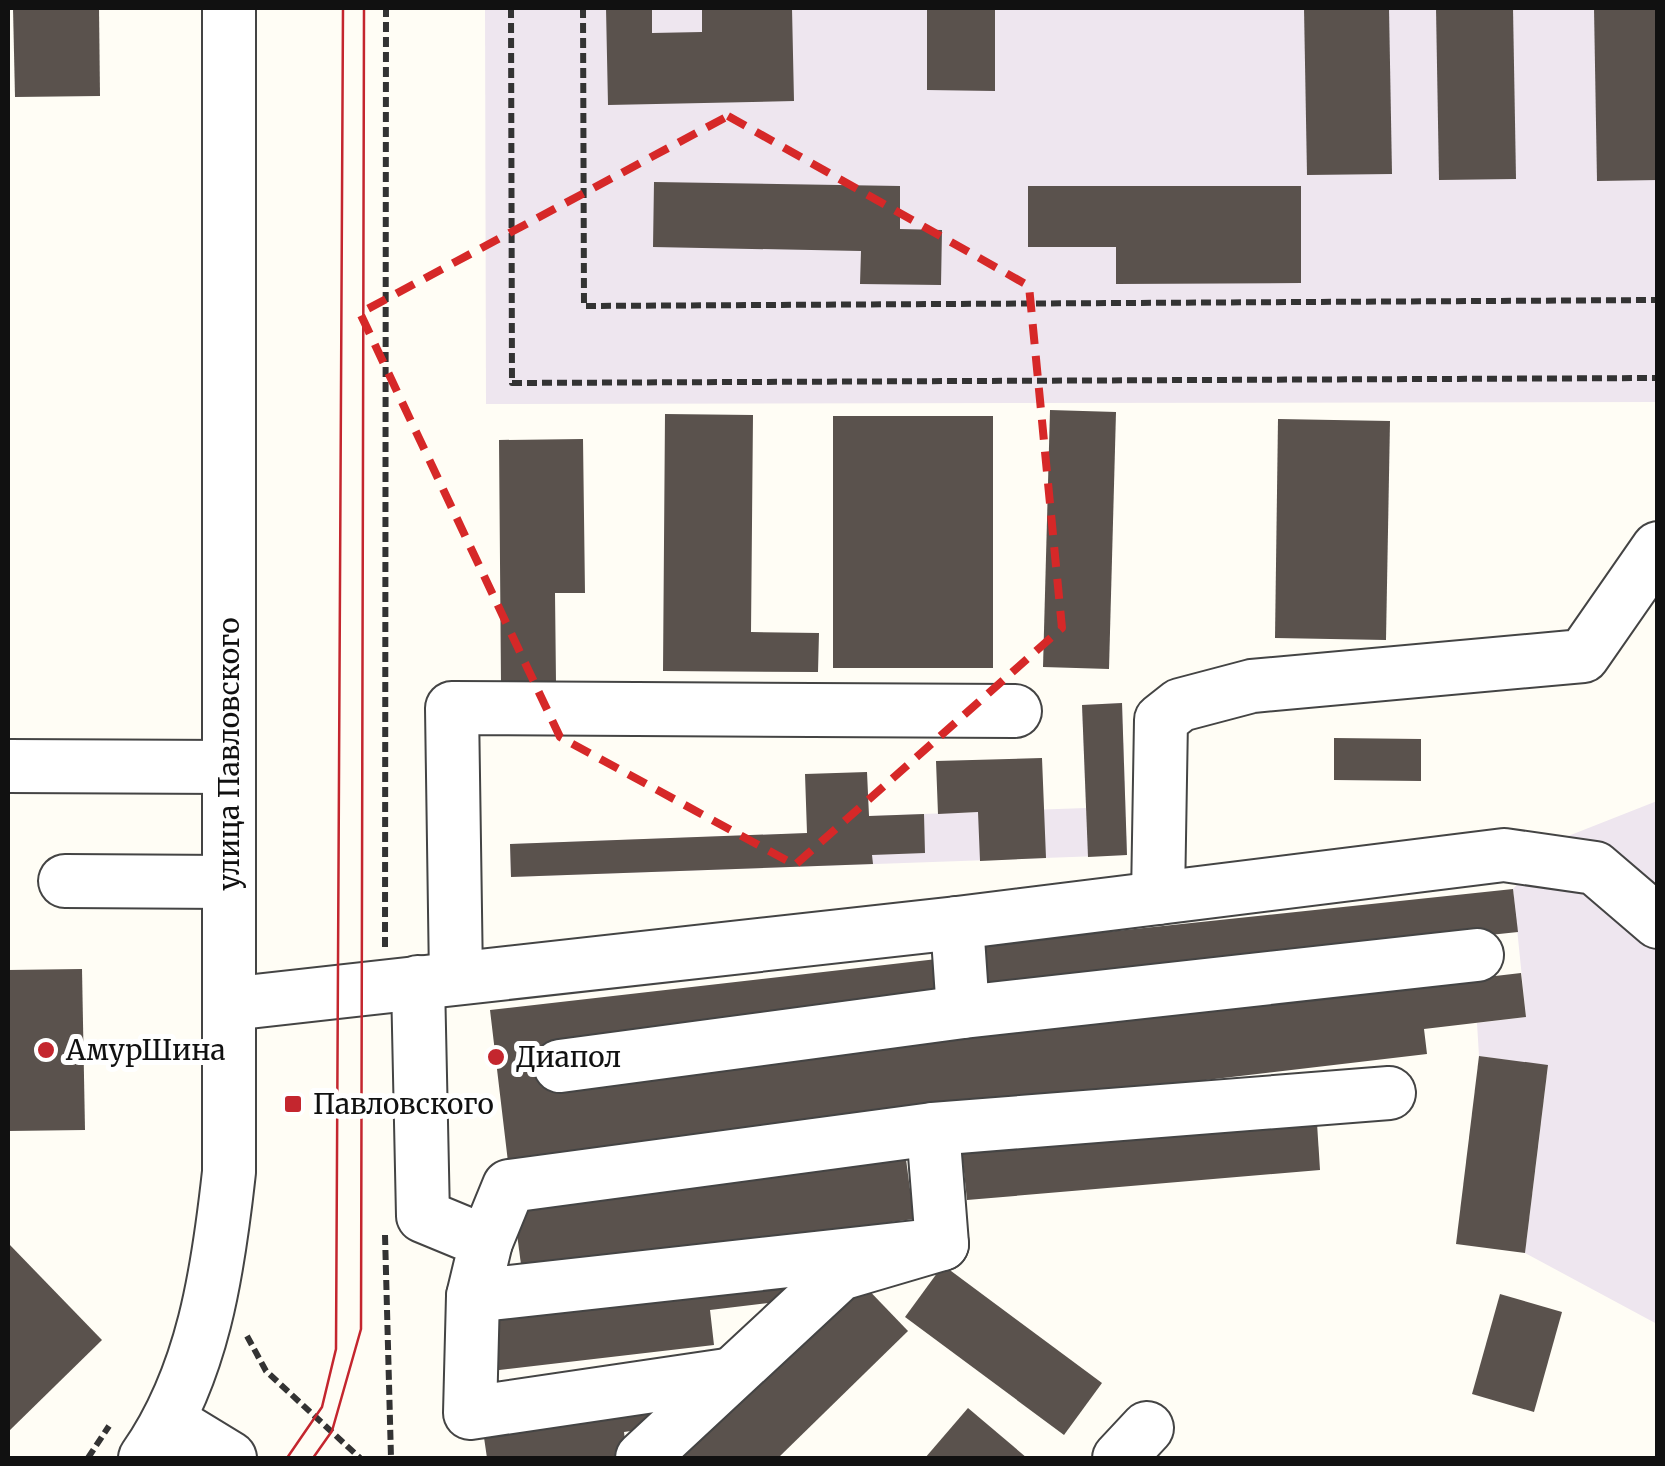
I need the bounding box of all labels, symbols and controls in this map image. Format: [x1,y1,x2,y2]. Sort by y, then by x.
street label: улица Павловского [211,617,247,891]
place label: АмурШина [65,1032,225,1068]
marker: АмурШина [35,1039,57,1061]
place label: Диапол [516,1039,621,1075]
marker: Диапол [485,1046,507,1068]
place label: Павловского [313,1086,494,1122]
marker: Павловского [282,1093,304,1115]

